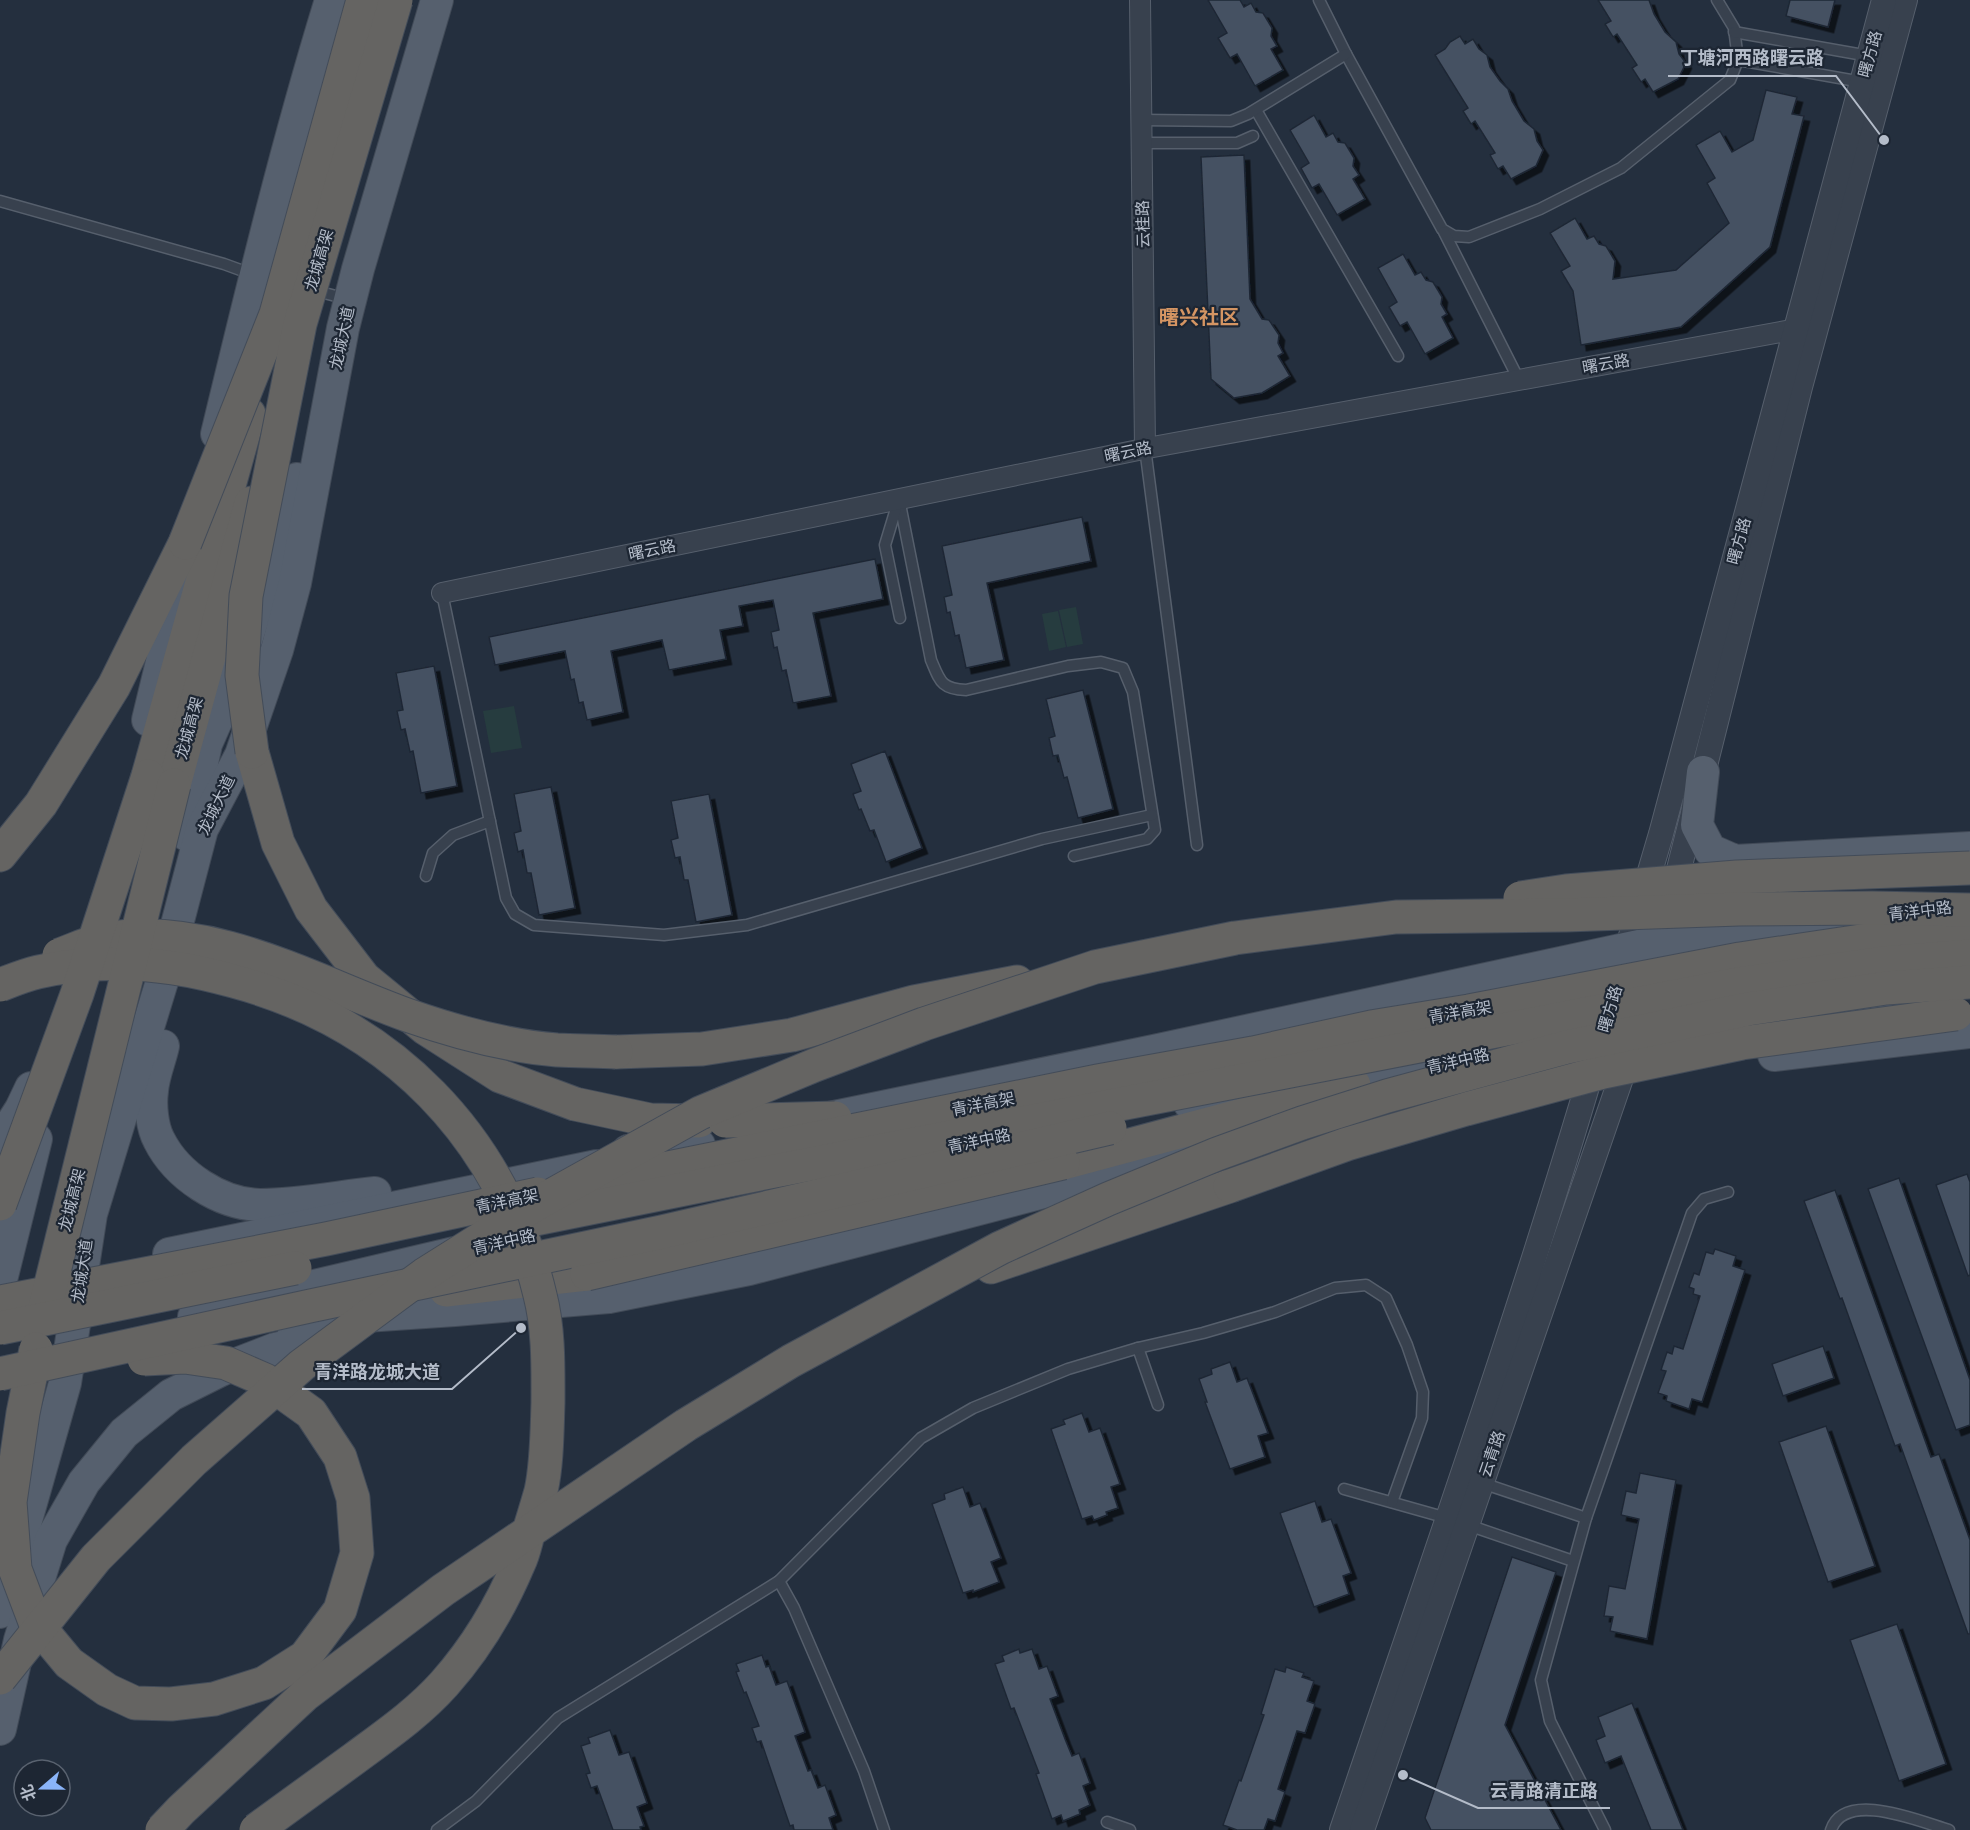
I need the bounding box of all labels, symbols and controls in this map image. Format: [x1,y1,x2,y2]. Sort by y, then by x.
street label: 曙方路 [1855,28,1885,80]
callout: 丁塘河西路曙云路 [1668,40,1836,76]
text: 丁塘河西路曙云路 [1680,47,1824,68]
street label: 云桂路 [1133,200,1153,248]
street label: 龙城高架 [301,227,337,293]
street label: 龙城大道 [326,305,358,371]
district label: 曙兴社区 [1159,305,1239,329]
street label: 曙云路 [1581,350,1631,378]
street label: 曙云路 [1103,438,1153,466]
street label: 曙方路 [1724,515,1754,567]
street label: 曙云路 [627,536,677,564]
street label: 龙城高架 [172,695,206,761]
street label: 龙城大道 [193,772,239,838]
street label: 青洋中路 [1887,898,1953,924]
street label: 曙方路 [1594,983,1626,1035]
street label: 青洋高架 [1427,997,1493,1027]
street label: 青洋中路 [1425,1045,1491,1077]
street label: 青洋高架 [950,1089,1016,1119]
street label: 青洋中路 [946,1125,1012,1157]
street label: 龙城高架 [55,1167,89,1233]
street label: 青洋高架 [474,1185,540,1217]
street label: 青洋中路 [471,1226,537,1258]
street label: 龙城大道 [68,1238,96,1304]
callout: 青洋路龙城大道 [302,1353,452,1389]
text: 青洋路龙城大道 [314,1361,440,1382]
street label: 云青路 [1475,1428,1509,1480]
north arrow [12,1758,72,1818]
callout: 云青路清正路 [1478,1772,1610,1808]
text: 云青路清正路 [1490,1780,1598,1801]
text: 北 [17,1782,40,1804]

